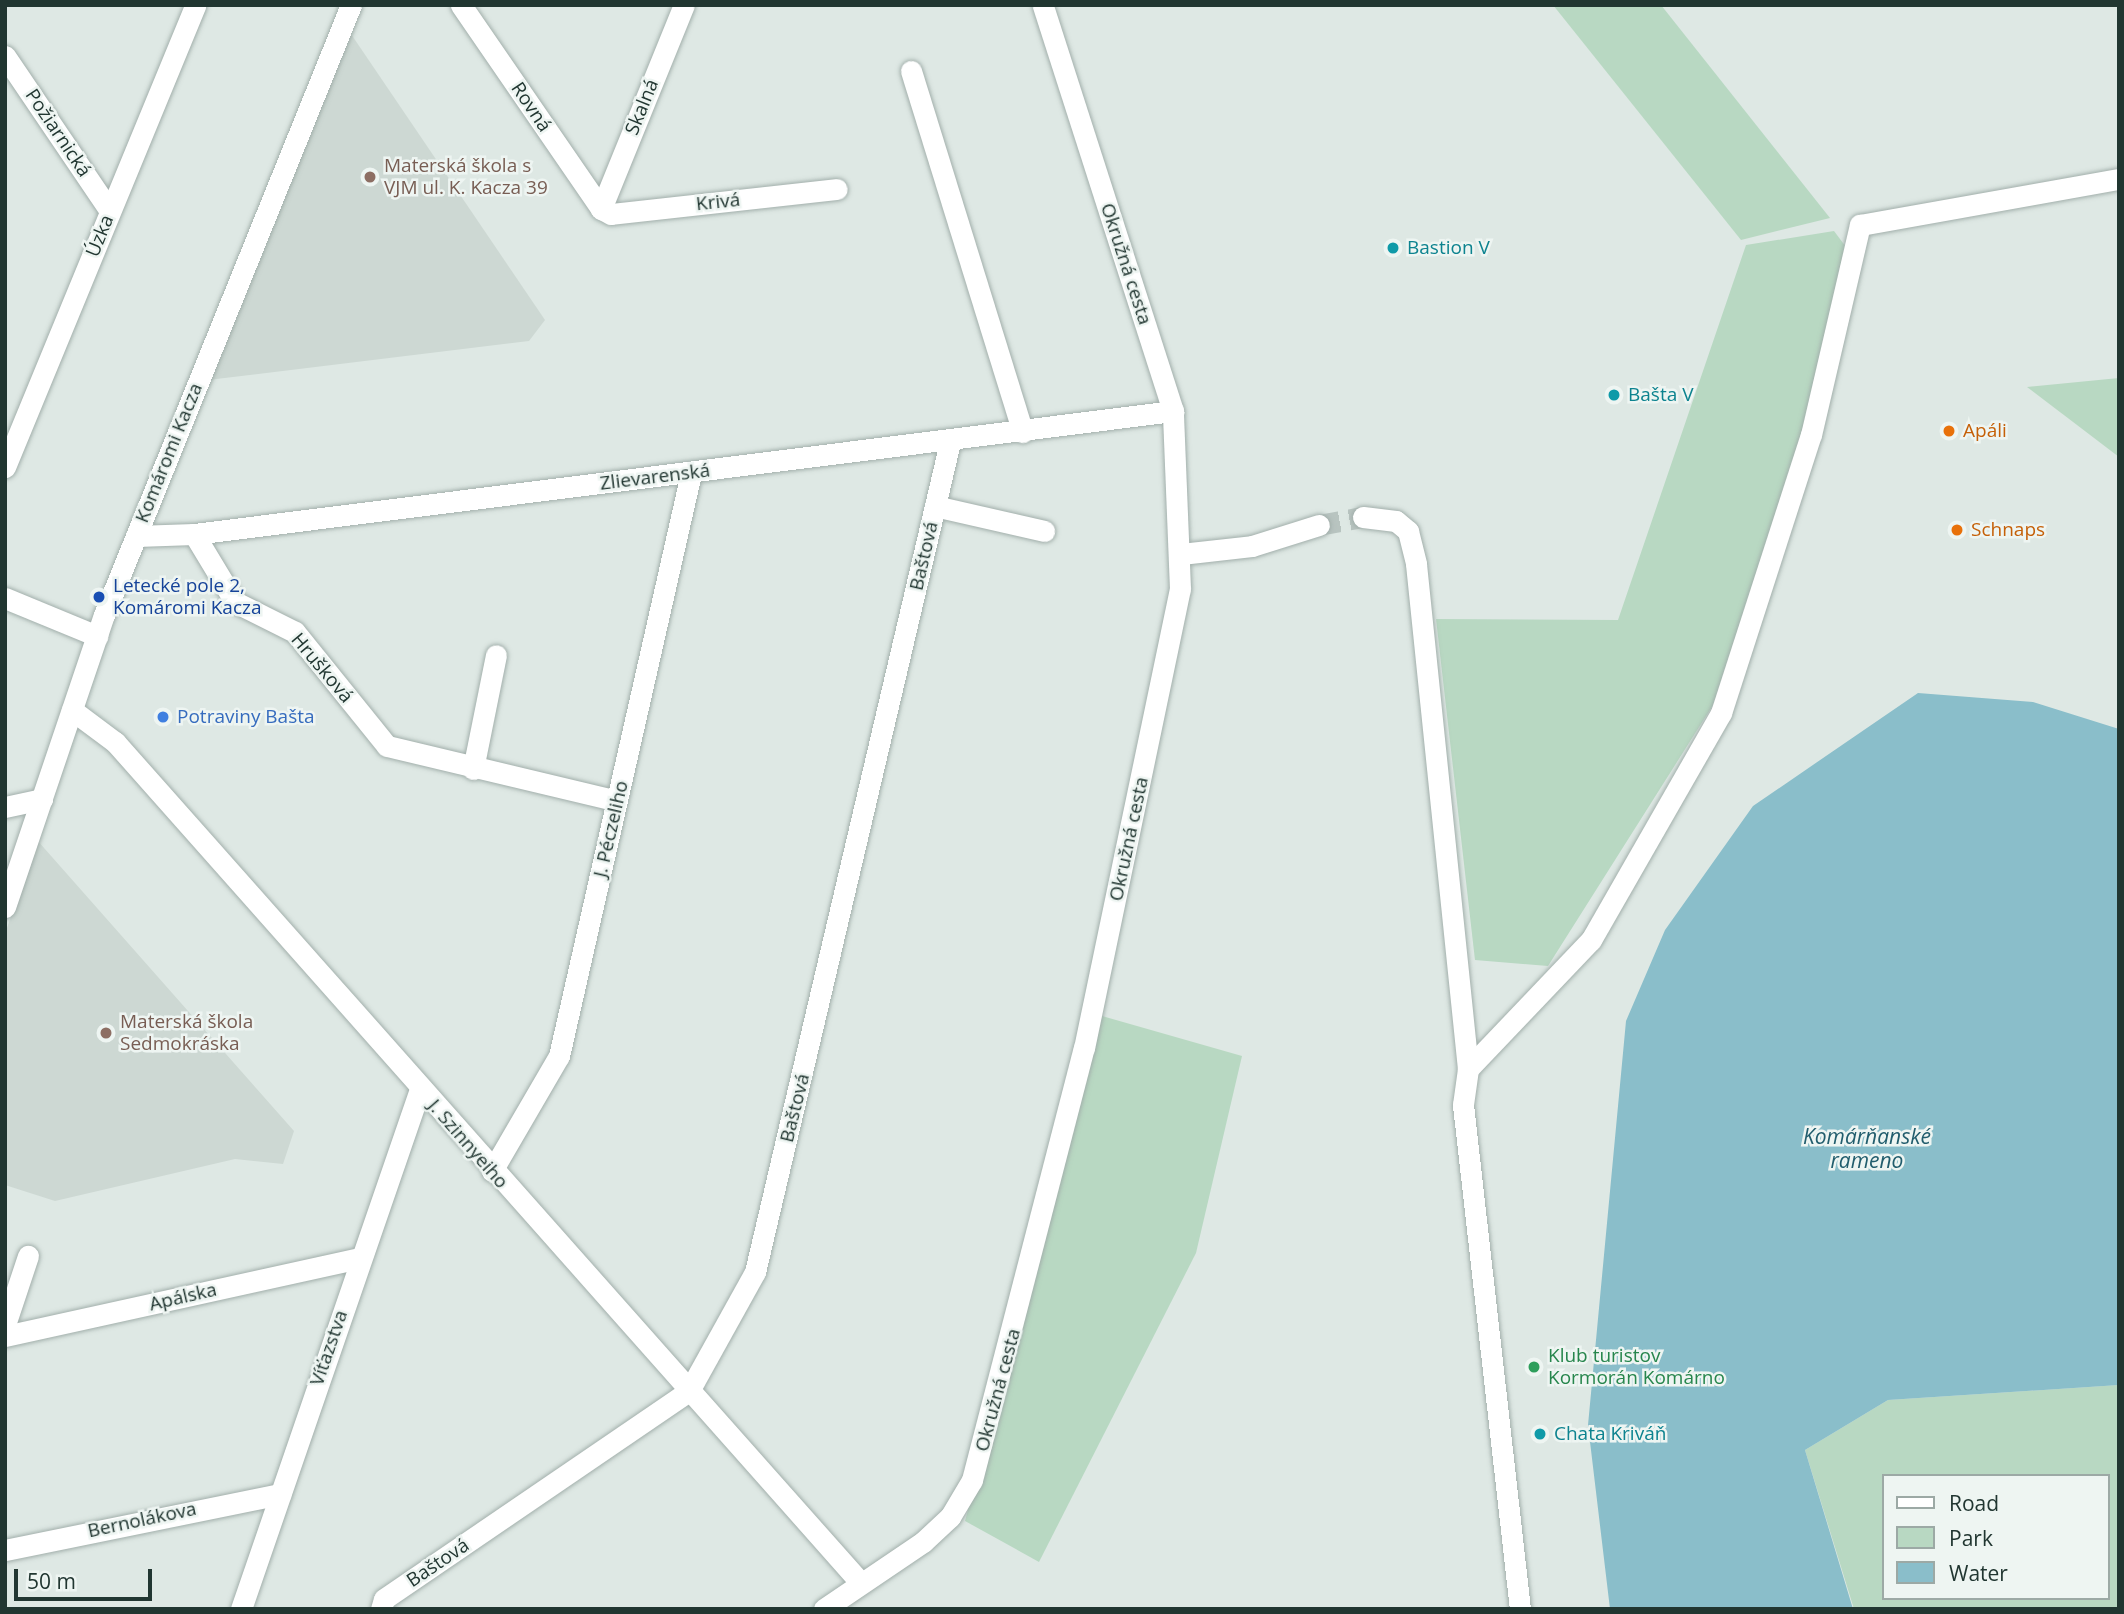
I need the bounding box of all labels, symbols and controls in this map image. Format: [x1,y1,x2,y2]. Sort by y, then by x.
street label: Skalná [621,76,663,138]
street label: Rovná [506,78,556,136]
street label: Požiarnická [20,85,96,181]
place label: Materská škola s VJM ul. K. Kacza 39 [384,155,548,199]
marker: Materská škola s VJM ul. K. Kacza 39 [362,169,378,185]
street label: Krivá [695,188,741,216]
street label: Okružná cesta [1096,200,1156,328]
street label: Úzka [81,212,119,260]
place label: Bastion V [1407,237,1490,259]
marker: Bastion V [1385,240,1401,256]
street label: Komáromi Kacza [131,380,207,526]
place label: Bašta V [1628,384,1693,406]
marker: Bašta V [1606,387,1622,403]
place label: Apáli [1963,420,2007,442]
marker: Apáli [1941,423,1957,439]
street label: Zlievarenská [599,459,711,495]
street label: Baštová [905,519,943,593]
place label: Schnaps [1971,519,2045,541]
marker: Schnaps [1949,522,1965,538]
place label: Letecké pole 2, Komáromi Kacza [113,575,261,619]
marker: Letecké pole 2, Komáromi Kacza [91,589,107,605]
street label: Hrušková [286,629,358,707]
place label: Potraviny Bašta [177,706,315,728]
marker: Potraviny Bašta [155,709,171,725]
street label: Okružná cesta [1105,775,1153,903]
street label: J. Péczeliho [589,778,633,880]
place label: Materská škola Sedmokráska [120,1011,253,1055]
marker: Materská škola Sedmokráska [98,1025,114,1041]
street label: Baštová [775,1071,815,1145]
street label: J. Szinnyeiho [423,1095,513,1193]
water label: Komárňanské rameno [1803,1123,1931,1173]
street label: Apálska [147,1278,219,1316]
street label: Víťazstva [305,1307,353,1389]
street label: Okružná cesta [971,1326,1025,1454]
place label: Klub turistov Kormorán Komárno [1548,1345,1725,1389]
marker: Klub turistov Kormorán Komárno [1526,1359,1542,1375]
place label: Chata Kriváň [1554,1423,1666,1445]
marker: Chata Kriváň [1532,1426,1548,1442]
legend [1882,1474,2110,1600]
text: Road [1949,1489,1999,1517]
street label: Bernolákova [86,1497,198,1543]
text: Park [1949,1524,1993,1552]
street label: Baštová [403,1534,473,1592]
scale bar [18,1554,156,1598]
text: Water [1949,1559,2008,1587]
text: 50 m [27,1567,76,1595]

